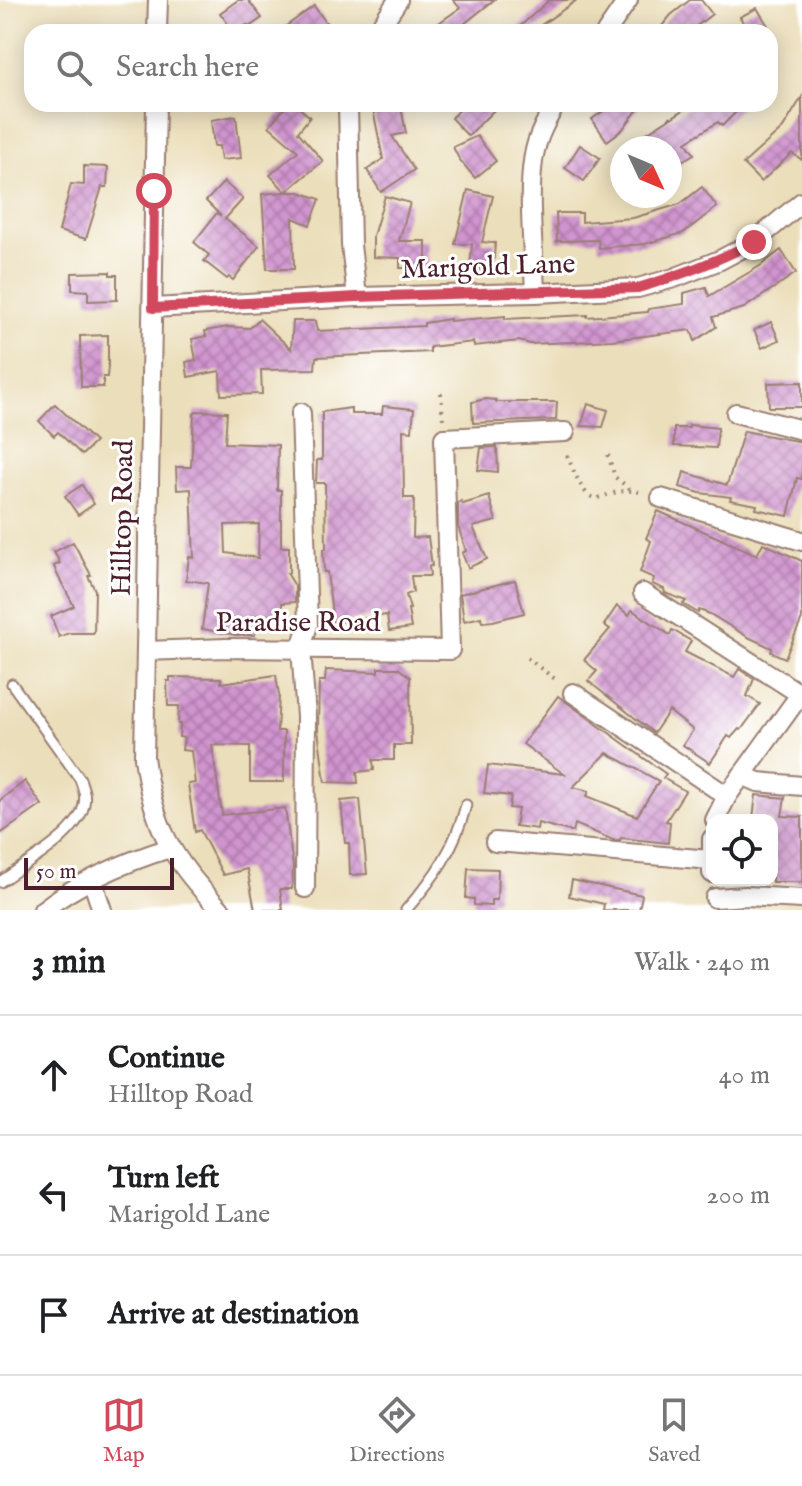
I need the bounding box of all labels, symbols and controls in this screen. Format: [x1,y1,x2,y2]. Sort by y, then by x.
search box [24,24,778,112]
icon: search [52,46,96,90]
text: Search here [116,49,259,87]
north arrow [610,136,682,208]
route start [136,173,172,209]
route end [736,224,772,260]
street label: Marigold Lane [400,247,576,288]
street label: Hilltop Road [105,440,142,596]
street label: Paradise Road [215,606,381,641]
map controls [706,814,778,886]
button: locate [706,814,778,886]
scale bar [24,854,174,890]
text: 50 m [36,858,77,886]
text: 3 min [32,941,106,984]
text: Walk · 240 m [634,946,770,979]
text: Continue [108,1040,225,1078]
icon: ahead [32,1053,76,1097]
text: 40 m [719,1059,770,1092]
text: Hilltop Road [108,1078,253,1111]
text: Turn left [108,1160,219,1198]
icon: left [32,1173,76,1217]
text: 200 m [706,1179,770,1212]
text: Marigold Lane [108,1198,270,1231]
icon: arrive [32,1293,76,1337]
text: Arrive at destination [108,1296,359,1334]
tab: Map [102,1393,146,1469]
tab: Directions [349,1393,445,1469]
tab: Saved [648,1393,700,1469]

